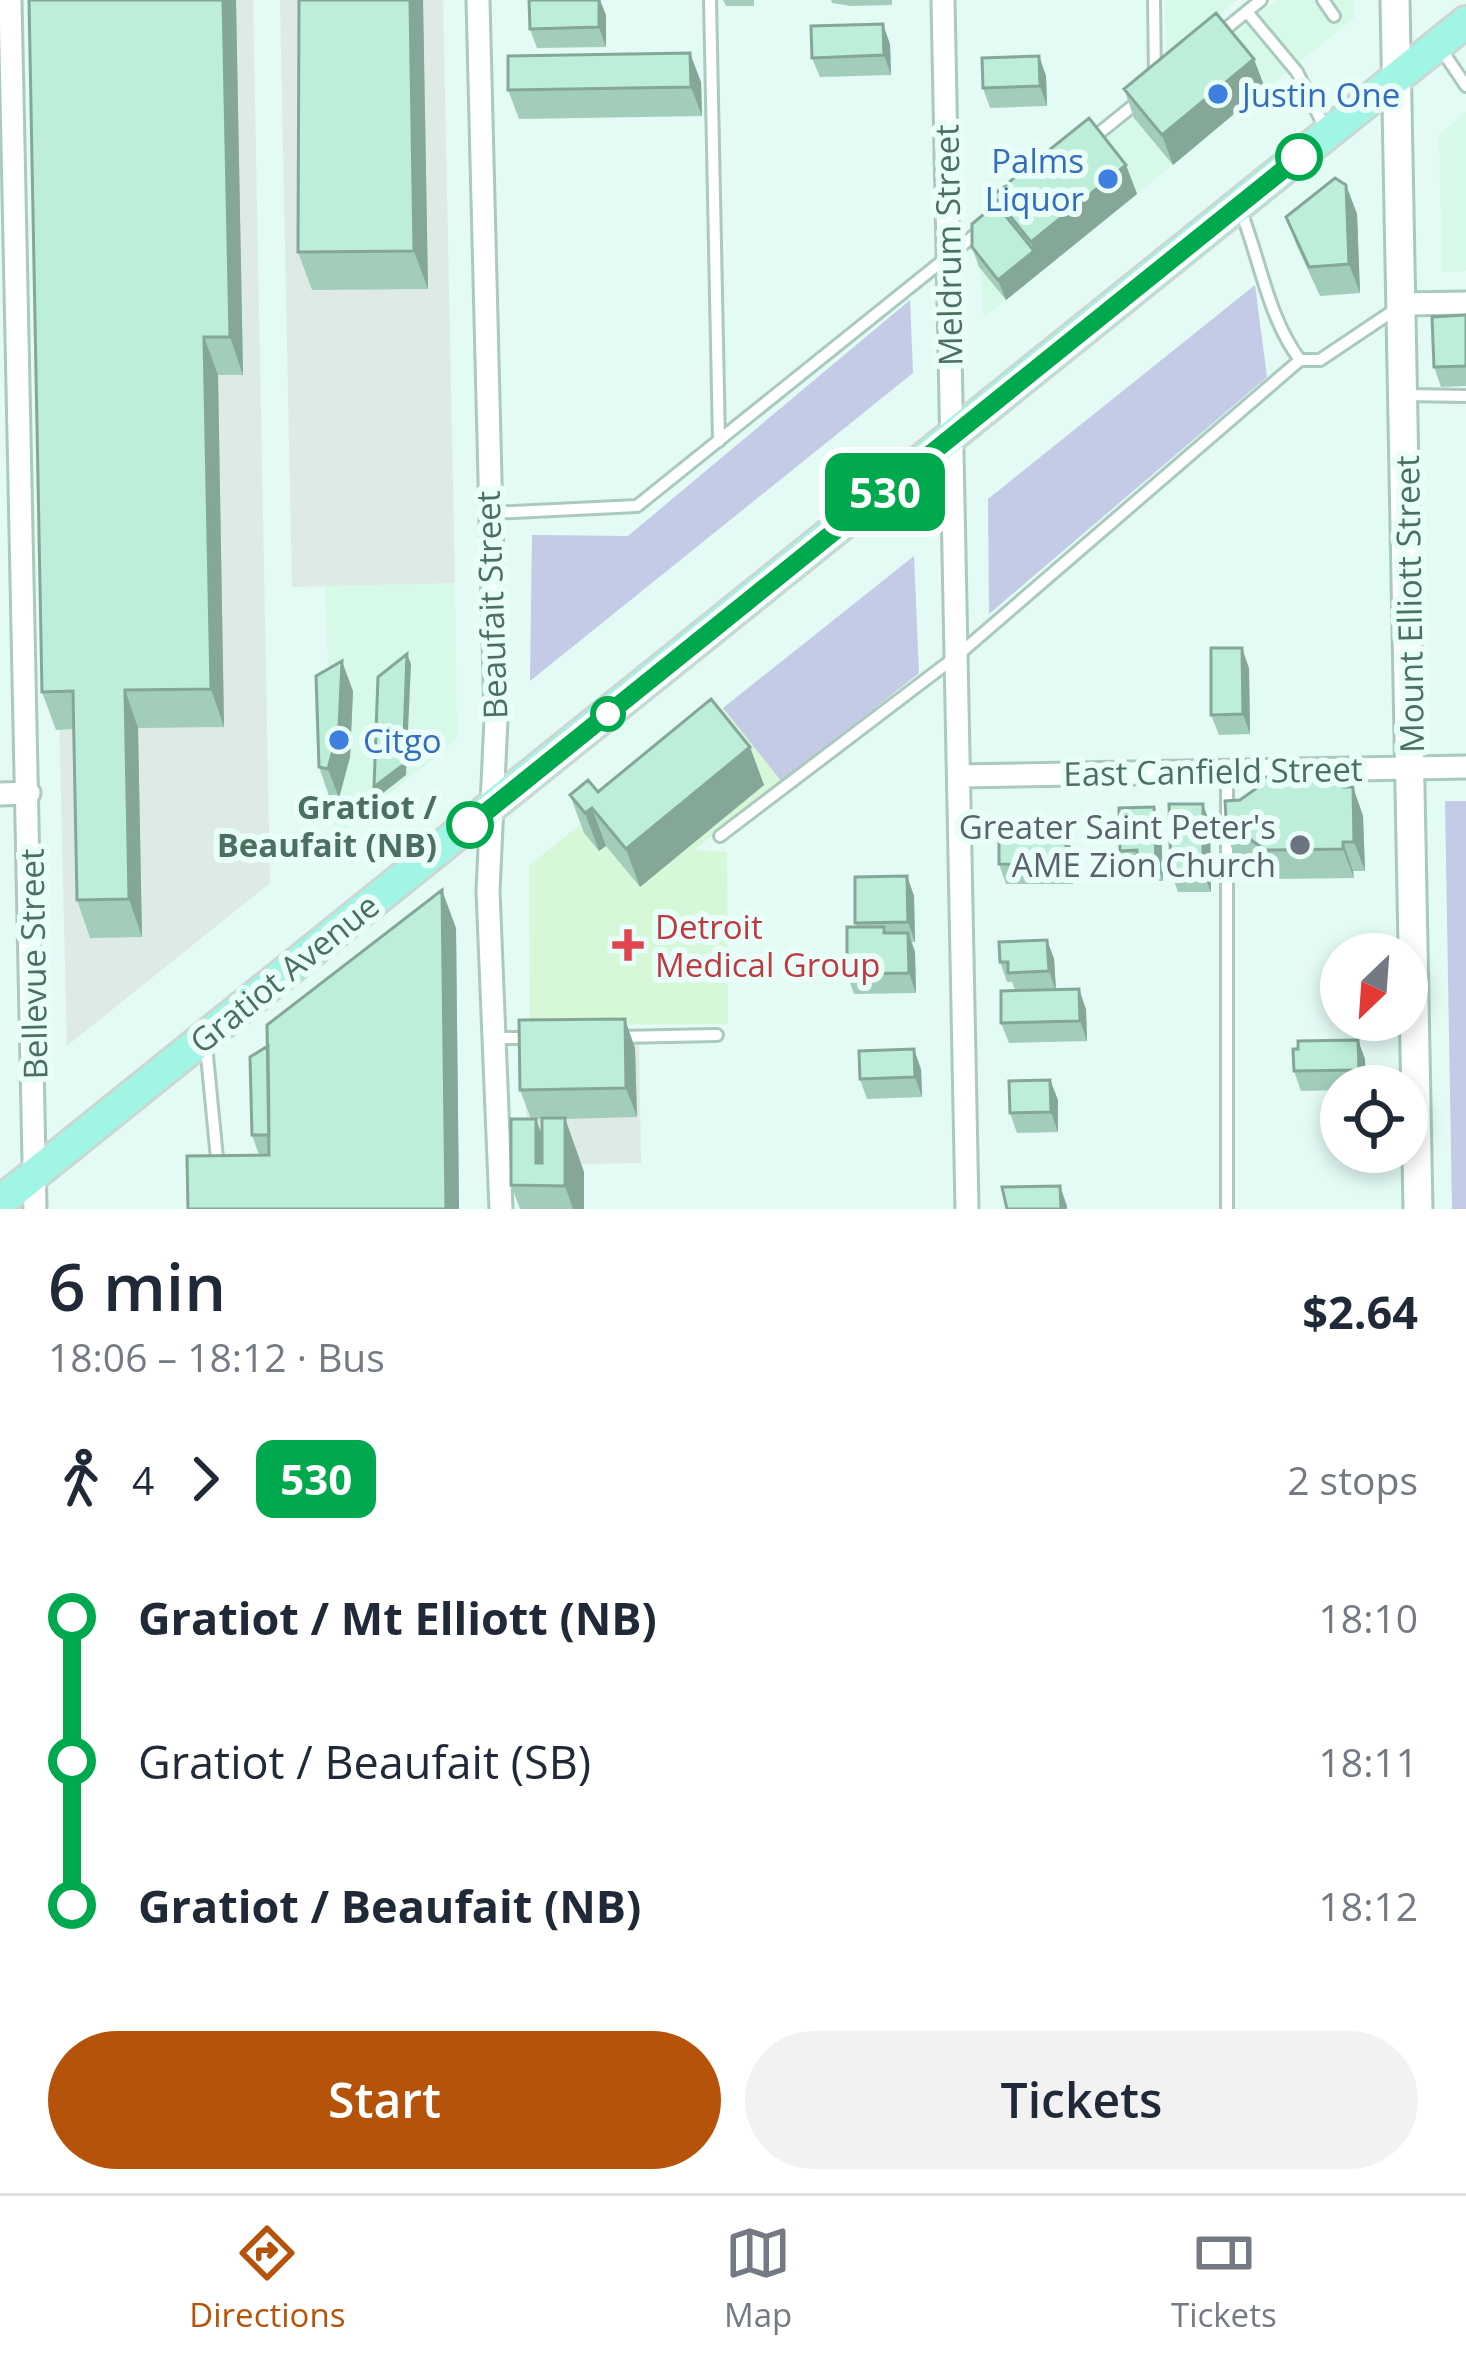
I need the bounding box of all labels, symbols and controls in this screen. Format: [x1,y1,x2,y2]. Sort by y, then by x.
place label: Justin One [1239,72,1400,117]
marker: Justin One [1205,81,1231,107]
street label: Meldrum Street [923,124,973,366]
unlabelled marker [1277,135,1321,179]
place label: Palms Liquor [985,138,1084,221]
marker: Palms Liquor [1095,166,1121,192]
line badge: 530 [816,453,954,531]
street label: Mount Elliott Street [1384,455,1434,753]
text: 530 [849,463,921,520]
street label: Beaufait Street [465,490,517,720]
unlabelled marker [592,698,624,730]
place label: Citgo [363,718,442,763]
marker: Citgo [326,727,352,753]
street label: East Canfield Street [1063,746,1363,796]
place label: Gratiot / Beaufait (NB) [217,784,437,867]
marker: Gratiot / Beaufait (NB) [448,803,492,847]
place label: Greater Saint Peter's AME Zion Church [959,804,1276,887]
marker: Greater Saint Peter's AME Zion Church [1287,832,1313,858]
street label: Bellevue Street [8,848,58,1080]
street label: Gratiot Avenue [180,883,388,1063]
place label: Detroit Medical Group [655,904,881,987]
marker: Detroit Medical Group [612,929,644,961]
north arrow [1320,933,1428,1041]
map controls [1320,933,1428,1173]
button: locate [1320,1065,1428,1173]
text: 6 min [48,1240,226,1330]
text: $2.64 [1302,1281,1418,1342]
text: 18:06 – 18:12 · Bus [48,1330,385,1383]
icon: walk [48,1446,114,1512]
icon: forward [172,1446,238,1512]
text: 530 [280,1450,352,1507]
text: 4 [132,1453,154,1506]
text: 2 stops [1287,1453,1418,1506]
text: Gratiot / Mt Elliott (NB) [138,1587,657,1648]
text: 18:10 [1319,1591,1418,1644]
text: Gratiot / Beaufait (SB) [138,1731,591,1792]
text: 18:11 [1319,1735,1418,1788]
text: Gratiot / Beaufait (NB) [138,1875,641,1936]
text: 18:12 [1319,1879,1418,1932]
button: Start [48,2031,721,2169]
button: Tickets [745,2031,1418,2169]
tab: Directions [189,2220,345,2337]
tab: Map [724,2220,792,2337]
tab: Tickets [1171,2220,1277,2337]

